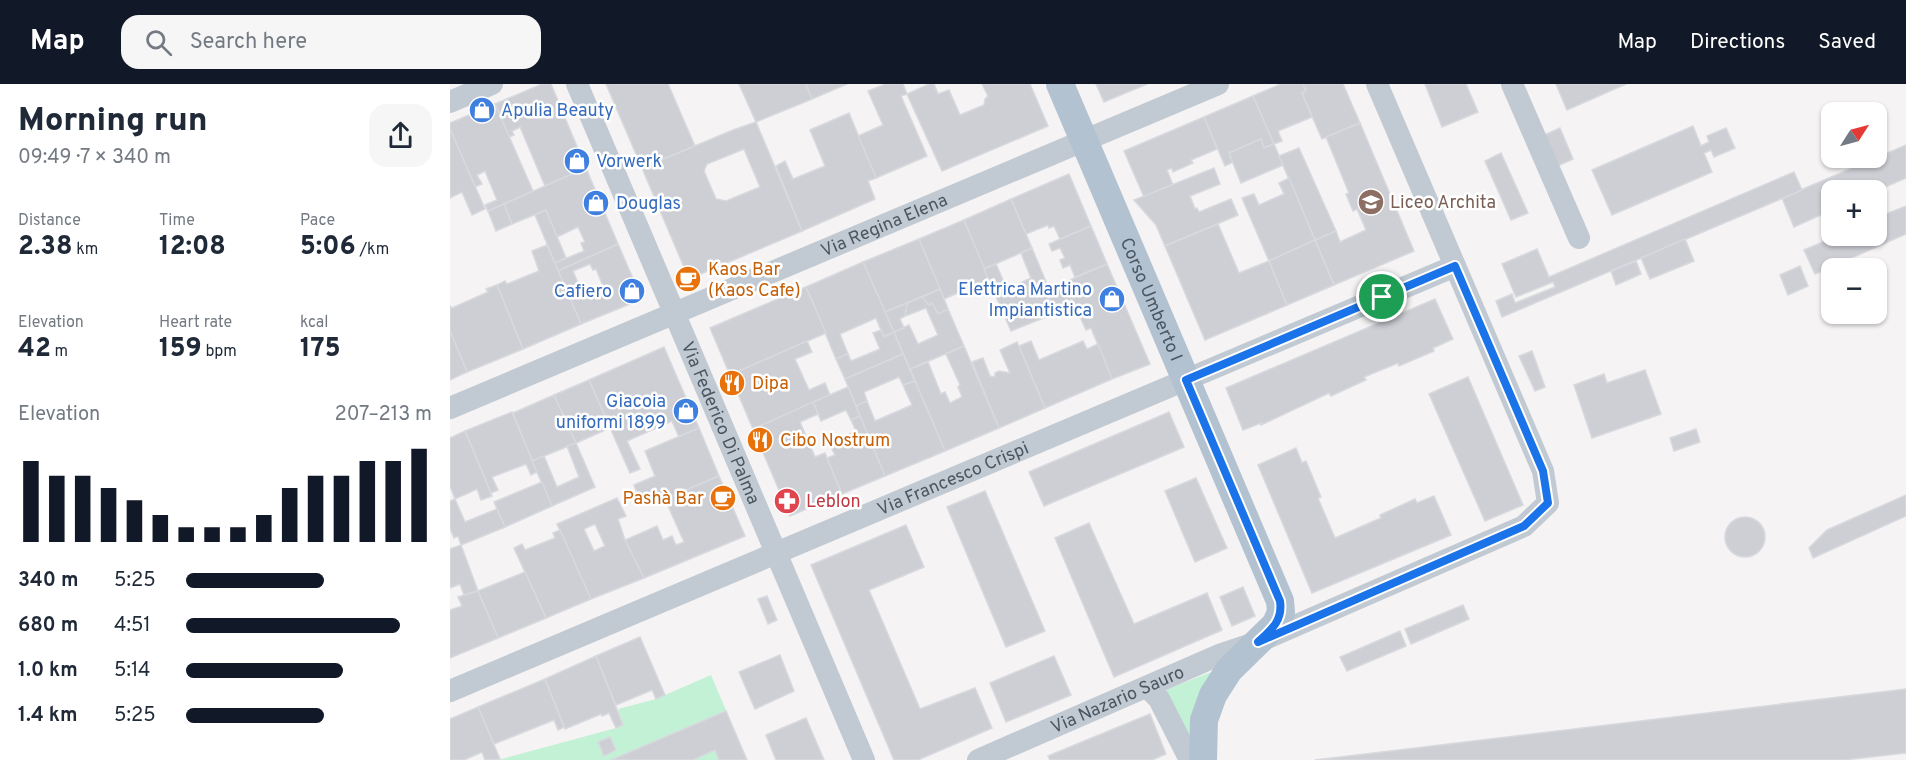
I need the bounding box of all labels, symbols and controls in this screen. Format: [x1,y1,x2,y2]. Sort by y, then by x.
search box [121,15,541,69]
text: Map [30,24,85,60]
icon: search [142,26,175,59]
text: Search here [190,29,307,56]
text: Map [1617,29,1657,56]
text: Directions [1690,29,1785,56]
text: Saved [1818,29,1876,56]
shop icon: Apulia Beauty [467,95,497,125]
place label: Apulia Beauty [501,100,614,123]
text: Morning run [18,101,208,143]
north arrow [1821,102,1887,168]
map controls [1821,102,1887,324]
button: share [369,104,432,167]
text: 09:49 · 7 × 340 m [18,145,171,171]
shop icon: Vorwerk [562,146,592,176]
place label: Vorwerk [596,151,662,174]
button: + [1821,180,1887,246]
school or university icon: Liceo Archita [1356,187,1386,217]
shop icon: Douglas [581,188,611,218]
street label: Via Regina Elena [818,189,951,263]
place label: Liceo Archita [1390,192,1496,215]
place label: Douglas [616,193,681,216]
text: Distance [18,211,81,231]
text: Time [159,211,195,231]
text: Pace [300,211,335,231]
text: 2.38 [18,231,72,264]
text: 12:08 [159,231,226,264]
text: 5:06 [300,231,356,264]
street label: Corso Umberto I [1114,235,1187,365]
text: km [72,240,98,260]
text: /km [356,240,389,260]
button: − [1821,258,1887,324]
place label: Kaos Bar (Kaos Cafe) [708,259,801,303]
cafe icon: Kaos Bar (Kaos Cafe) [673,264,703,294]
pin [1356,271,1407,322]
shop icon: Cafiero [617,276,647,306]
place label: Elettrica Martino Impiantistica [958,279,1092,323]
icon: arrive [1365,280,1398,313]
place label: Cafiero [554,281,612,304]
shop icon: Elettrica Martino Impiantistica [1097,284,1127,314]
text: Elevation [18,313,84,333]
text: Heart rate [159,313,232,333]
text: kcal [300,313,328,333]
text: 42 [18,333,51,366]
text: 159 [159,333,202,366]
text: 175 [300,333,340,366]
street label: Via Federico Di Palma [675,338,764,508]
text: m [51,342,68,362]
text: bpm [202,342,237,362]
restaurant icon: Dipa [717,368,747,398]
place label: Dipa [752,373,789,396]
place label: Giacoia uniformi 1899 [556,391,666,435]
shop icon: Giacoia uniformi 1899 [671,396,701,426]
text: Elevation [18,402,100,428]
text: 207–213 m [335,402,432,428]
restaurant icon: Cibo Nostrum [745,425,775,455]
place label: Cibo Nostrum [780,430,890,453]
street label: Via Francesco Crispi [874,438,1033,522]
cafe icon: Pashà Bar [708,483,738,513]
pharmacy icon: Leblon [772,486,802,516]
place label: Pashà Bar [623,488,704,511]
place label: Leblon [806,491,861,514]
text: 340 m [18,568,79,594]
text: 5:25 [114,568,156,594]
text: 680 m [18,613,78,639]
text: 4:51 [114,613,151,639]
text: 1.0 km [18,658,78,684]
text: 5:14 [114,658,150,684]
street label: Via Nazario Sauro [1048,661,1188,740]
text: 1.4 km [18,703,78,729]
text: 5:25 [114,703,156,729]

